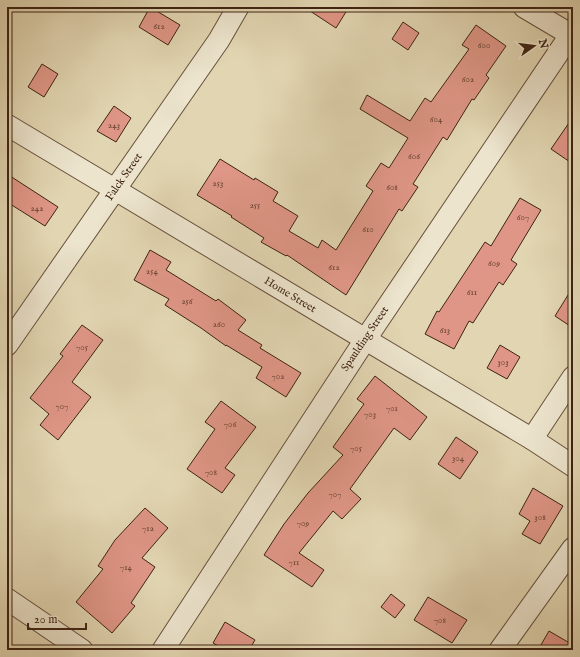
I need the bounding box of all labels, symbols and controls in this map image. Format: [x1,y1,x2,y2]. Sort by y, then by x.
house number: 612 [153,21,165,32]
north arrow [514,26,554,66]
text: N [535,37,551,51]
house number: 600 [478,40,490,51]
house number: 602 [462,74,474,85]
house number: 604 [430,114,443,125]
house number: 243 [108,120,120,131]
street label: Falck Street [103,150,146,203]
house number: 606 [408,151,420,162]
house number: 253 [213,178,223,189]
house number: 608 [386,182,398,193]
house number: 255 [250,200,261,211]
house number: 242 [31,203,43,214]
house number: 607 [517,212,529,223]
house number: 610 [362,224,374,235]
house number: 609 [488,258,500,269]
house number: 612 [328,262,340,273]
house number: 254 [146,266,158,277]
street label: Home Street [261,274,319,316]
house number: 611 [467,287,477,298]
house number: 256 [181,296,193,307]
street label: Spaulding Street [338,304,392,374]
house number: 260 [213,319,225,330]
house number: 613 [440,325,450,336]
house number: 705 [76,342,89,353]
house number: 303 [497,357,509,368]
house number: 702 [272,371,284,382]
house number: 707 [56,401,68,412]
house number: 701 [386,403,398,414]
house number: 703 [364,409,376,420]
house number: 706 [224,419,236,430]
house number: 705 [350,443,363,454]
house number: 304 [452,453,465,464]
house number: 708 [205,467,218,478]
house number: 707 [329,489,341,500]
house number: 308 [534,512,546,523]
house number: 709 [297,518,309,529]
house number: 712 [142,523,154,534]
house number: 711 [289,557,299,568]
house number: 714 [120,562,133,573]
scale bar [28,605,86,631]
text: 20 m [34,612,57,627]
house number: 708 [434,615,447,626]

